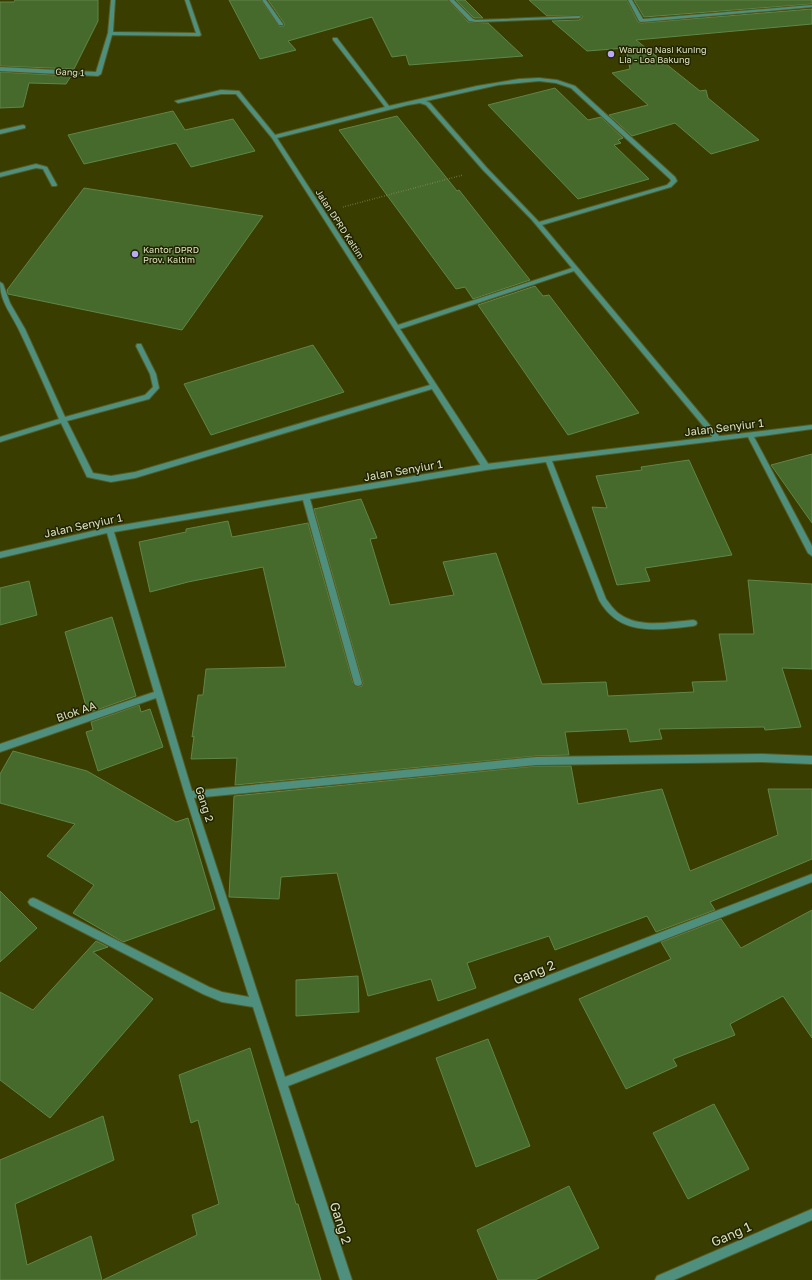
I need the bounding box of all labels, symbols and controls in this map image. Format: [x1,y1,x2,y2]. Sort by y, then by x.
place label: Warung Nasi Kuning Lia - Loa Bakung [619,44,707,65]
marker: Warung Nasi Kuning Lia - Loa Bakung [606,49,616,59]
street label: Gang 1 [55,66,85,78]
street label: Jalan DPRD Kaltim [313,187,367,261]
place label: Kantor DPRD Prov. Kaltim [143,244,199,265]
marker: Kantor DPRD Prov. Kaltim [130,249,140,259]
street label: Jalan Senyiur 1 [684,416,764,438]
street label: Jalan Senyiur 1 [363,457,443,483]
street label: Jalan Senyiur 1 [43,510,123,540]
street label: Blok AA [54,698,98,724]
street label: Gang 2 [193,785,217,823]
street label: Gang 2 [511,956,557,988]
street label: Gang 2 [327,1200,355,1246]
street label: Gang 1 [709,1218,753,1250]

